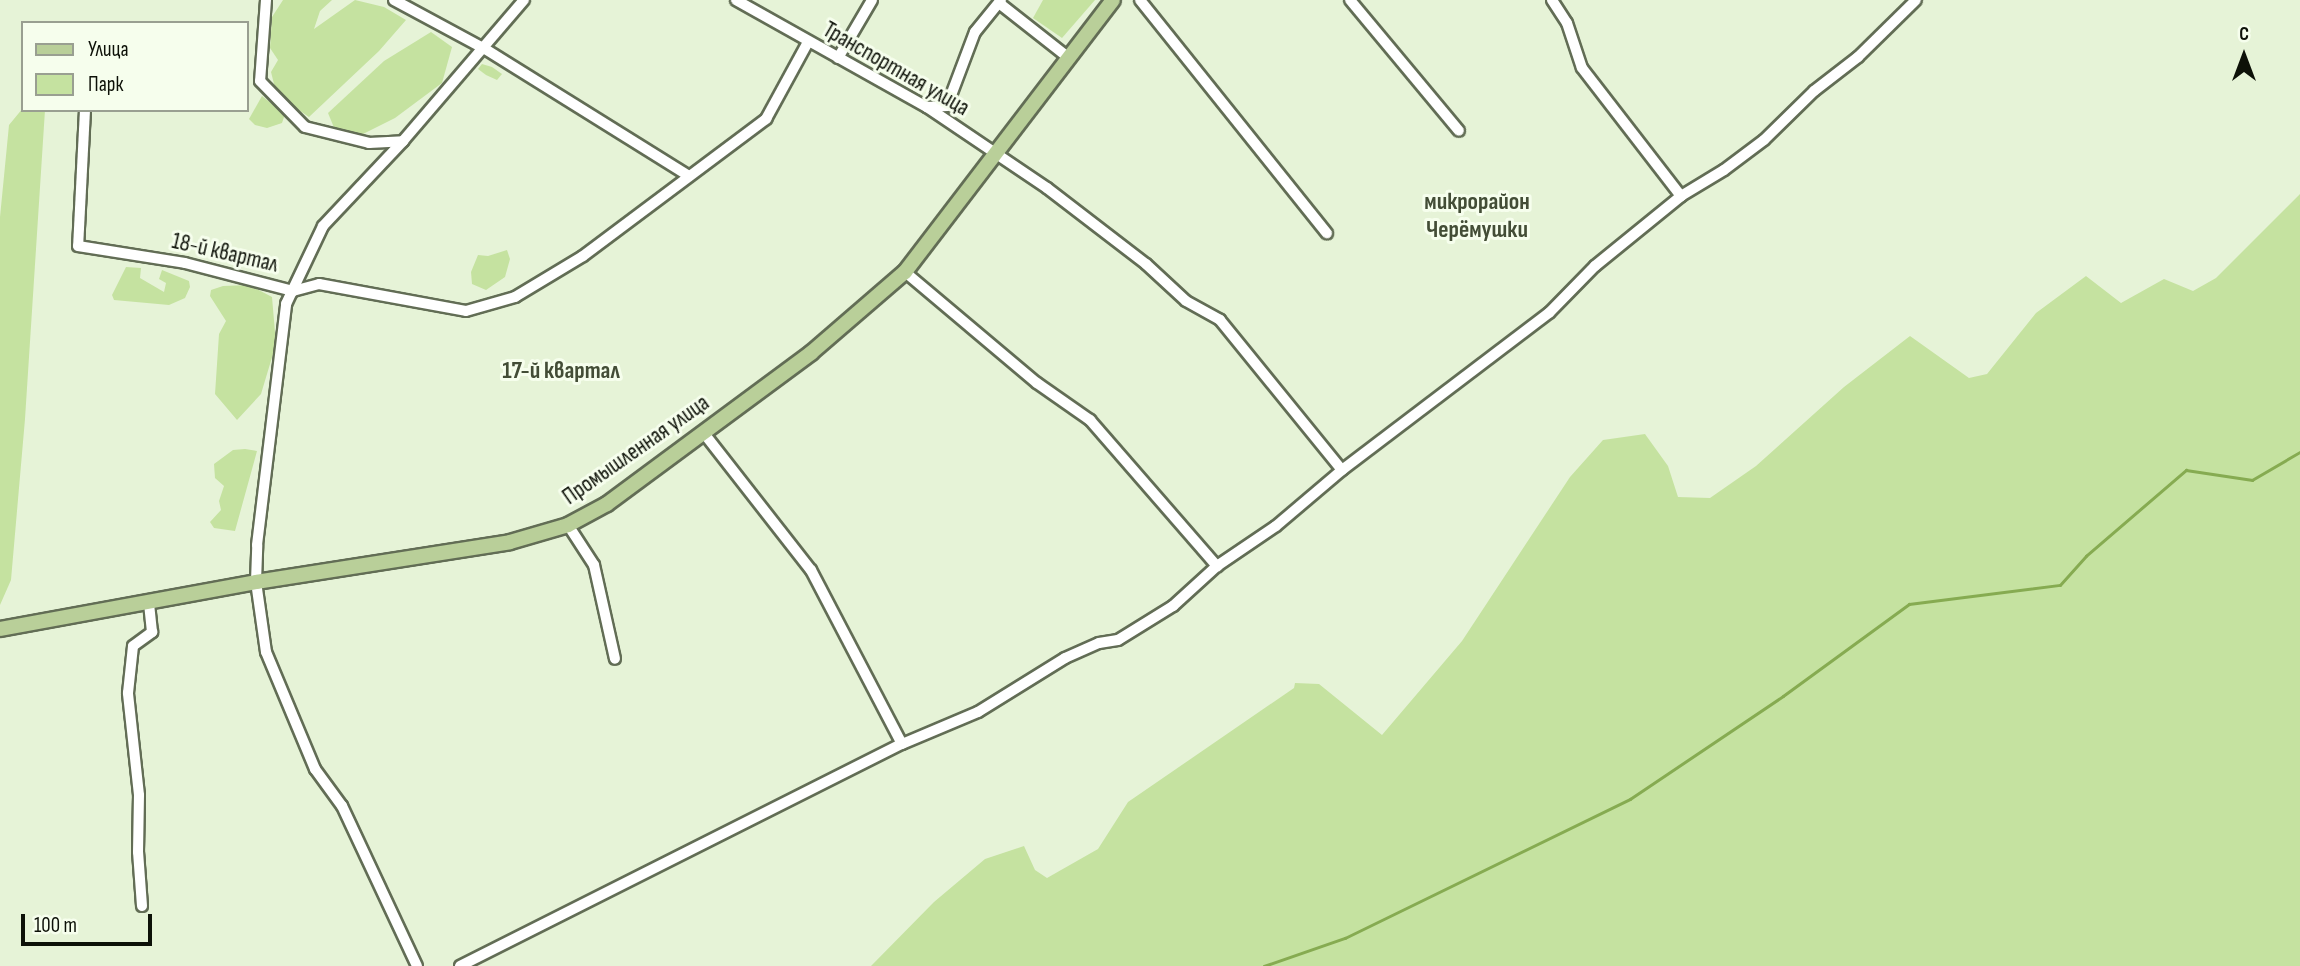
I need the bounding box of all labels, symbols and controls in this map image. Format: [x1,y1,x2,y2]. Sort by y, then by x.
street label: Транспортная улица [818,16,974,122]
legend [21,21,248,112]
north arrow [2209,21,2279,91]
text: С [2239,23,2249,46]
text: Улица [88,37,129,62]
text: Парк [88,72,123,97]
district label: микрорайон Черёмушки [1424,188,1530,244]
street label: 18-й квартал [169,227,281,279]
district label: 17-й квартал [502,357,620,385]
street label: Промышленная улица [557,389,715,511]
scale bar [24,900,156,944]
text: 100 m [34,913,77,938]

